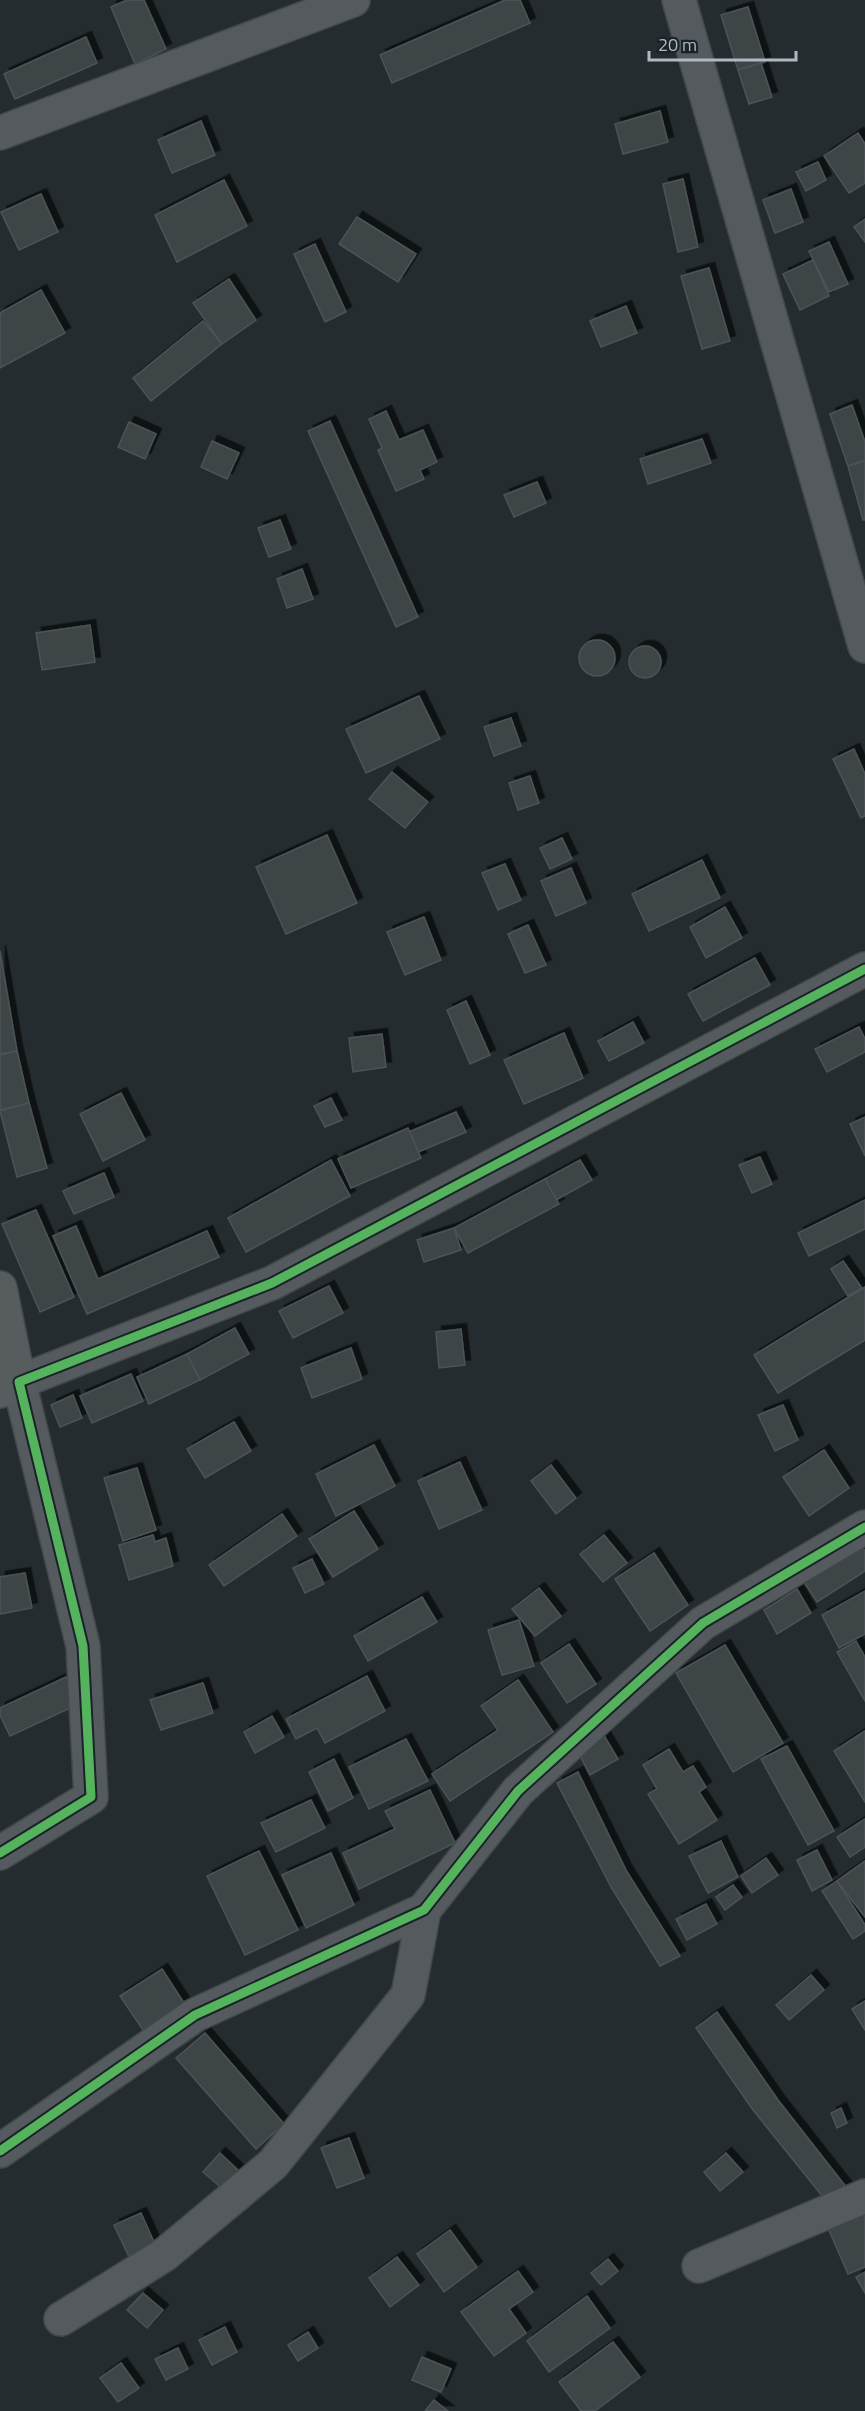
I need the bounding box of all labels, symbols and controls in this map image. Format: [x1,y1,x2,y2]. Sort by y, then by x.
scale bar [649,24,796,62]
text: 20 m [658,31,697,58]

